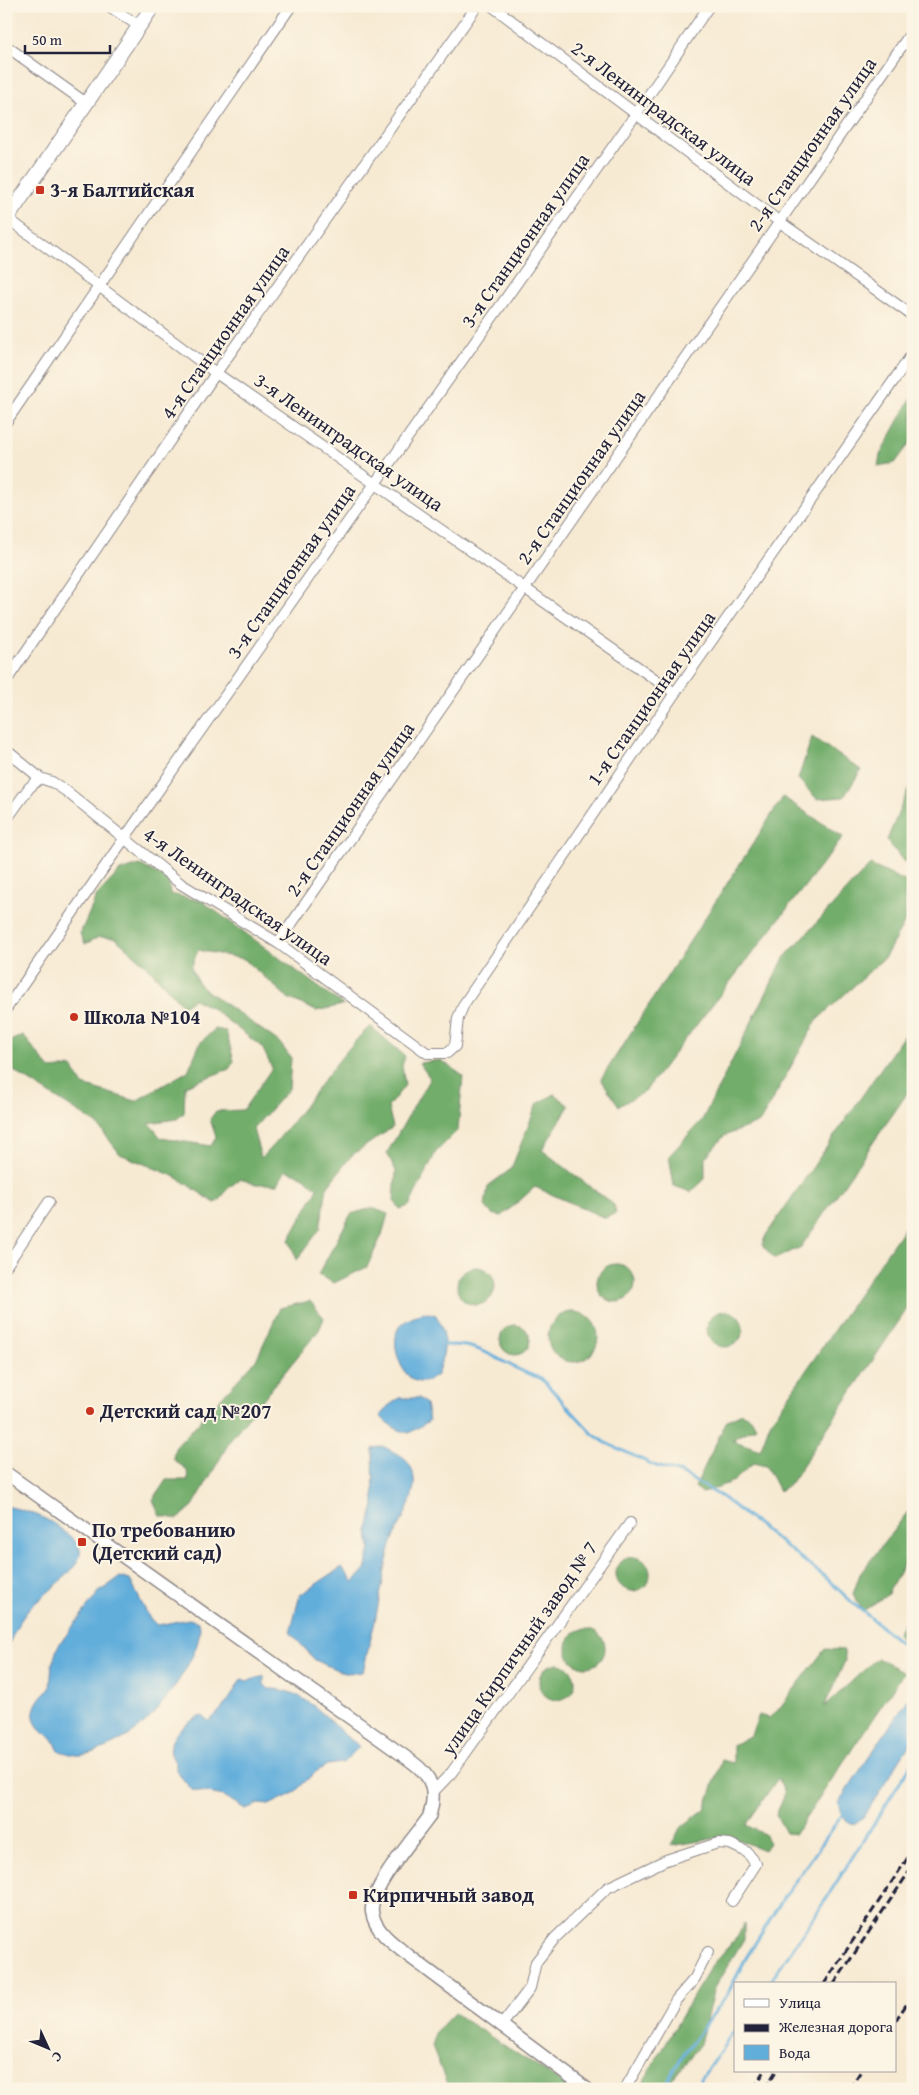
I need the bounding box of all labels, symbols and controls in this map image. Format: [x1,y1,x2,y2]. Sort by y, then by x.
scale bar [25,22,110,54]
text: 50 m [32,29,63,50]
street label: 2-я Ленинградская улица [566,33,763,192]
street label: 2-я Станционная улица [740,50,883,237]
street label: 3-я Станционная улица [453,146,596,333]
place label: 3-я Балтийская [50,175,195,204]
marker: 3-я Балтийская [34,184,46,196]
street label: 4-я Станционная улица [153,238,296,425]
street label: 3-я Ленинградская улица [249,365,450,518]
street label: 2-я Станционная улица [509,383,652,570]
street label: 3-я Станционная улица [219,477,362,664]
street label: 1-я Станционная улица [579,604,722,791]
street label: 2-я Станционная улица [278,715,421,902]
street label: 4-я Ленинградская улица [138,819,339,972]
place label: Школа №104 [84,1002,201,1031]
marker: Школа №104 [68,1011,80,1023]
place label: Детский сад №207 [99,1396,272,1425]
marker: Детский сад №207 [84,1405,96,1417]
place label: По требованию (Детский сад) [92,1515,235,1567]
street label: улица Кирпичный завод № 7 [433,1535,604,1761]
marker: По требованию (Детский сад) [76,1536,88,1548]
place label: Кирпичный завод [363,1880,534,1909]
marker: Кирпичный завод [347,1889,359,1901]
legend [734,1982,896,2072]
text: Улица [779,1992,822,2013]
text: Железная дорога [778,2016,894,2037]
north arrow [22,2022,72,2072]
text: Вода [779,2042,811,2063]
text: С [47,2047,67,2067]

